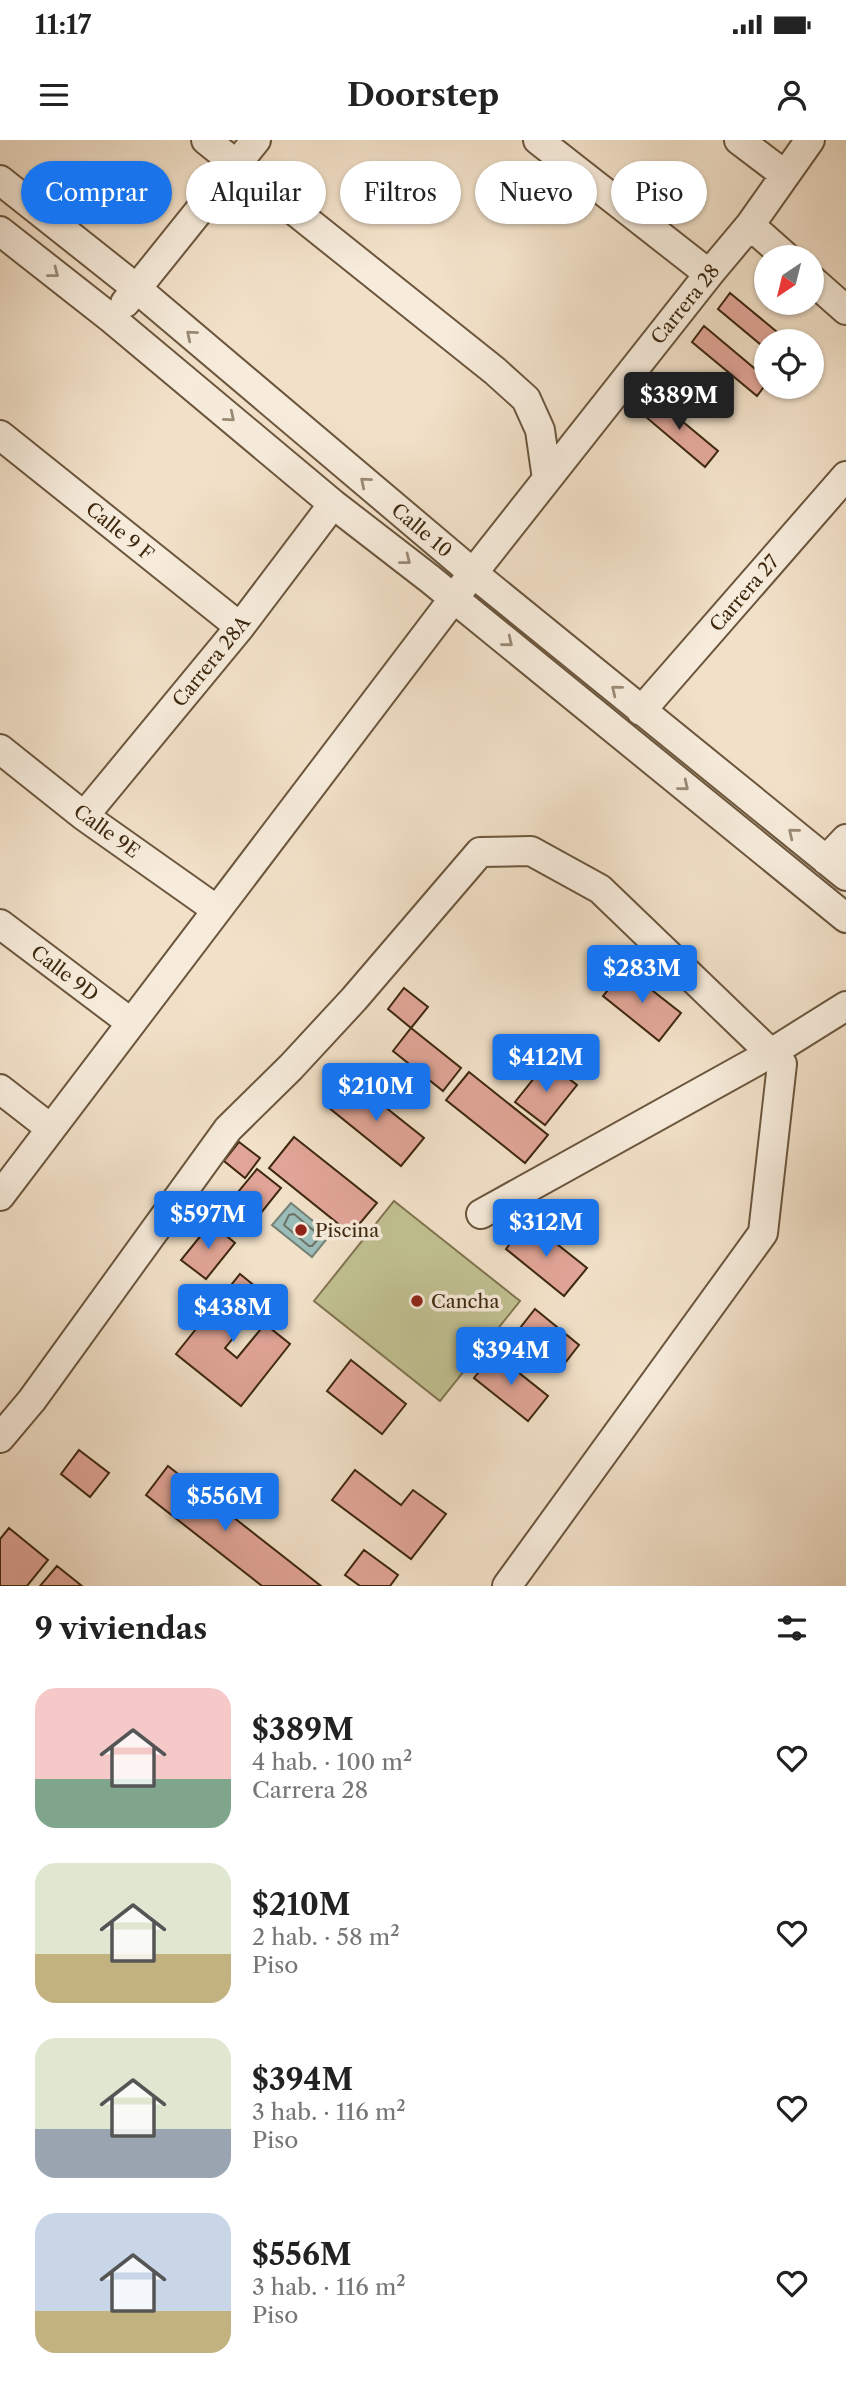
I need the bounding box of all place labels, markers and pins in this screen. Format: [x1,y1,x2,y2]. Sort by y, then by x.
pin: $389M [630,372,728,432]
pin: $283M [593,946,691,1005]
pin: $412M [497,1034,595,1094]
pin: $210M [327,1063,425,1123]
pin: $597M [159,1192,257,1251]
pin: $312M [497,1200,595,1259]
place label: Piscina [315,1219,379,1242]
marker: Piscina [293,1222,309,1238]
pin: $438M [184,1284,282,1344]
place label: Cancha [431,1290,499,1313]
marker: Cancha [409,1293,425,1309]
pin: $394M [462,1328,560,1387]
pin: $556M [176,1474,274,1533]

